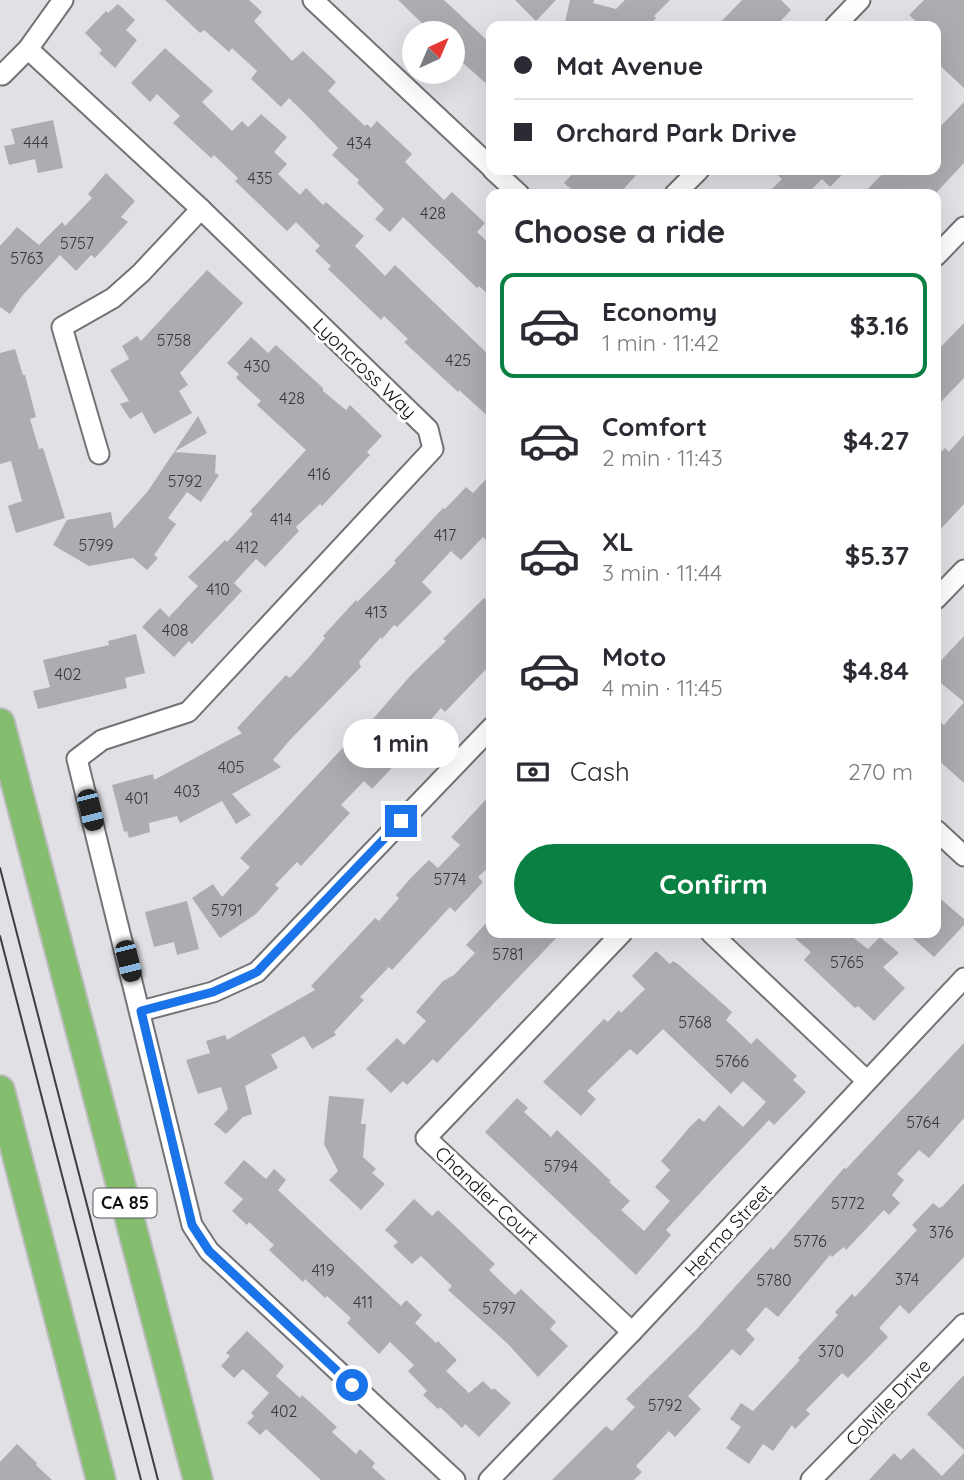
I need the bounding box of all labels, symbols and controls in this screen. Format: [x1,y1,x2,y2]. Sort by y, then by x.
north arrow [402,21,466,84]
map controls [402,21,465,84]
text: Mat Avenue [556,49,703,82]
text: Orchard Park Drive [556,116,797,149]
house number: 444 [23,132,49,152]
house number: 434 [346,133,372,153]
house number: 435 [247,168,273,188]
house number: 428 [420,203,446,223]
text: Choose a ride [514,211,726,251]
house number: 5757 [60,233,94,253]
house number: 5763 [10,248,44,268]
icon: car [518,294,581,357]
text: Economy [602,295,717,328]
text: $3.16 [850,309,909,342]
street label: Lyoncross Way [308,313,422,423]
text: 1 min · 11:42 [602,328,719,357]
house number: 5758 [157,330,191,350]
house number: 425 [445,350,471,370]
house number: 430 [244,356,270,376]
house number: 428 [279,388,305,408]
icon: car [518,409,581,472]
text: Comfort [602,410,707,443]
text: $4.27 [843,424,909,457]
text: 2 min · 11:43 [602,443,723,472]
house number: 416 [308,464,331,484]
house number: 5792 [168,471,202,491]
house number: 414 [270,509,292,529]
icon: car [518,524,581,587]
house number: 417 [434,525,456,545]
text: XL [602,525,634,558]
house number: 5799 [79,535,113,555]
house number: 412 [235,537,259,557]
text: $5.37 [845,539,909,572]
text: 3 min · 11:44 [602,558,722,587]
house number: 410 [206,579,230,599]
house number: 413 [365,602,387,622]
house number: 408 [162,620,188,640]
icon: car [518,639,581,702]
text: Moto [602,640,666,673]
text: $4.84 [842,654,909,687]
house number: 402 [55,664,82,684]
text: 4 min · 11:45 [602,673,723,702]
callout: 1 min [343,720,459,768]
text: 1 min [373,729,429,758]
icon: cash [514,753,552,791]
text: Cash [570,755,630,788]
house number: 405 [218,757,244,777]
text: 270 m [848,757,913,786]
house number: 403 [174,781,200,801]
car [75,787,106,833]
house number: 401 [125,788,149,808]
route end [385,805,417,837]
button: Confirm [514,844,913,924]
house number: 5774 [434,869,466,889]
house number: 5791 [211,900,243,920]
car [113,938,144,984]
house number: 5781 [492,944,524,964]
house number: 5765 [830,952,864,972]
house number: 5768 [678,1012,712,1032]
house number: 5766 [715,1051,749,1071]
house number: 5764 [906,1112,940,1132]
street label: Chandler Court [430,1141,544,1249]
house number: 5794 [544,1156,578,1176]
street label: Herma Street [679,1179,777,1281]
road number: CA 85 [94,1188,156,1218]
house number: 5772 [831,1193,865,1213]
house number: 376 [929,1222,954,1242]
house number: 5776 [793,1231,827,1251]
house number: 419 [311,1260,335,1280]
house number: 374 [895,1269,919,1289]
house number: 5780 [756,1270,792,1290]
house number: 411 [353,1292,373,1312]
house number: 5797 [482,1298,516,1318]
house number: 370 [818,1341,844,1361]
street label: Colville Drive [840,1353,936,1451]
route start [336,1369,368,1401]
house number: 5792 [648,1395,682,1415]
house number: 402 [271,1401,298,1421]

